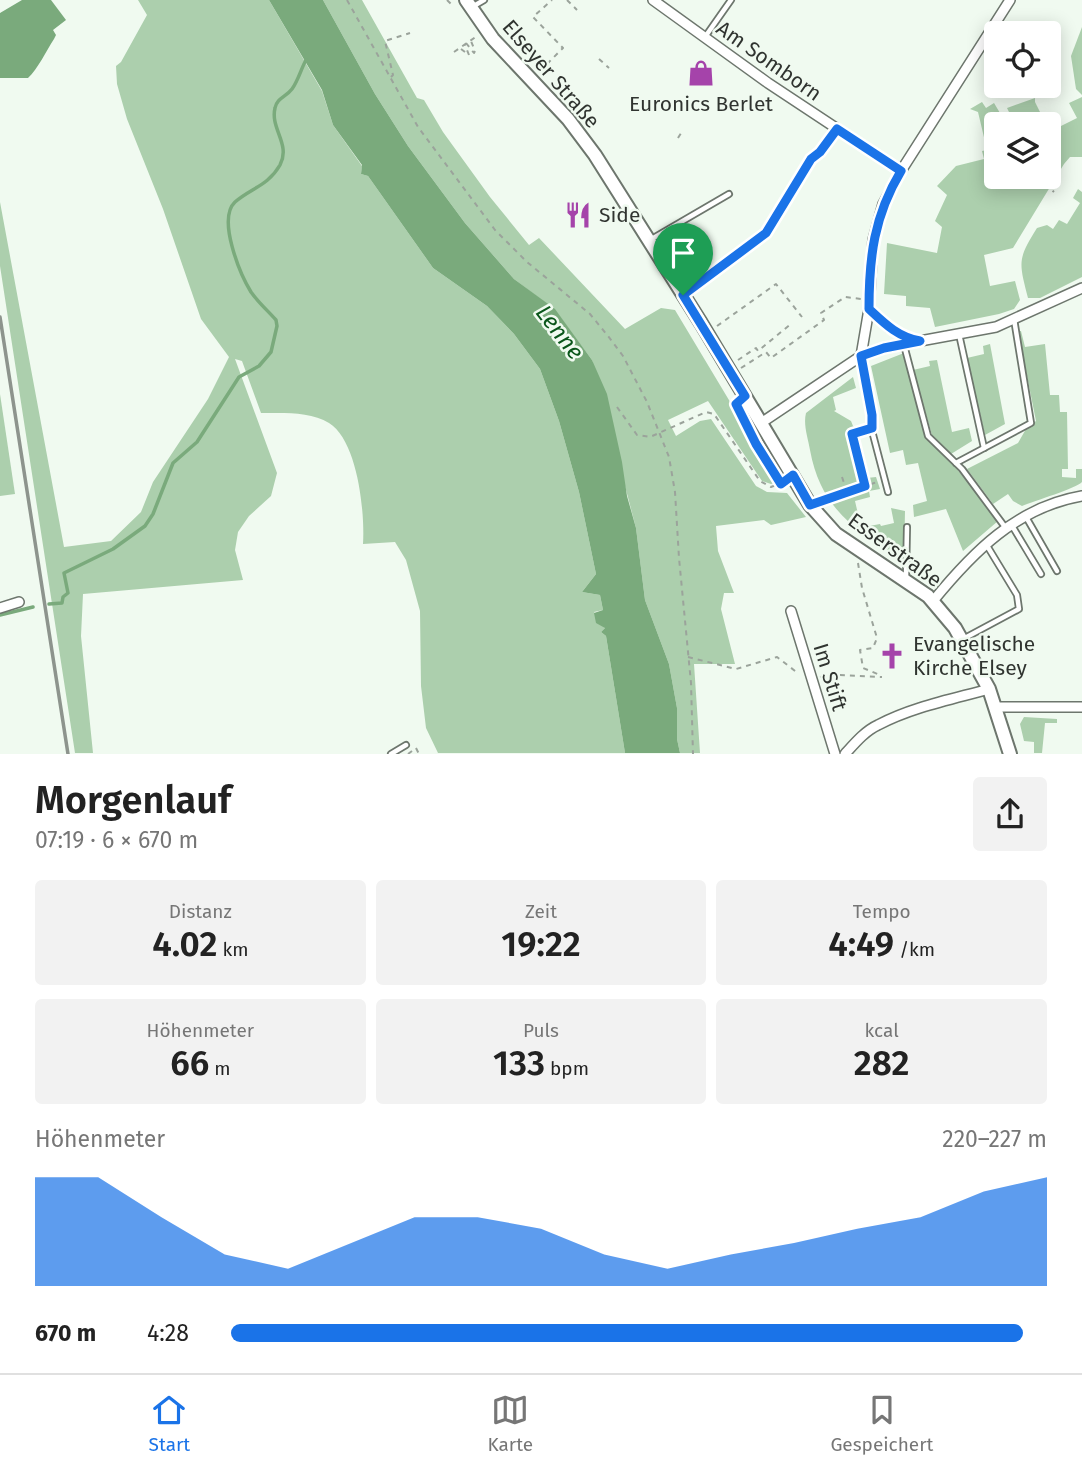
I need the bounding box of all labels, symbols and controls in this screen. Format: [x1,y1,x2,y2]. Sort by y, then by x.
street label: Elseyer Straße [497,14,605,134]
street label: Am Somborn [711,15,827,107]
map controls [984,21,1061,189]
button: locate [984,21,1061,98]
shop icon: Euronics Berlet [686,58,716,88]
place label: Euronics Berlet [629,91,773,117]
button: layers [984,112,1061,189]
restaurant icon: Side [563,200,593,230]
place label: Side [599,202,640,228]
pin [653,223,713,295]
icon: arrive [664,234,702,272]
water label: Lenne [530,299,590,365]
street label: Esserstraße [843,507,947,593]
place label: Evangelische Kirche Elsey [913,631,1035,681]
street label: Im Stift [807,640,853,714]
church icon: Evangelische Kirche Elsey [877,641,907,671]
text: Morgenlauf [35,777,231,823]
button: share [973,777,1047,851]
text: 07:19 · 6 × 670 m [35,826,198,854]
text: Distanz [169,900,232,923]
text: Zeit [525,900,557,923]
text: Tempo [853,900,911,923]
text: 4.02 [152,923,217,965]
text: 19:22 [501,923,581,965]
text: 4:49 [828,923,894,965]
text: km [217,938,248,961]
text: /km [894,938,935,961]
text: Höhenmeter [147,1019,254,1042]
text: Puls [523,1019,559,1042]
text: kcal [865,1019,899,1042]
text: 66 [170,1042,209,1084]
text: 133 [493,1042,545,1084]
text: 282 [854,1042,909,1084]
text: m [209,1057,230,1080]
text: bpm [545,1057,589,1080]
text: Höhenmeter [35,1125,165,1153]
text: 220–227 m [942,1125,1047,1153]
text: 670 m [35,1319,96,1347]
text: 4:28 [147,1319,189,1347]
tab: Start [149,1391,190,1456]
tab: Karte [487,1391,533,1456]
tab: Gespeichert [830,1391,933,1456]

